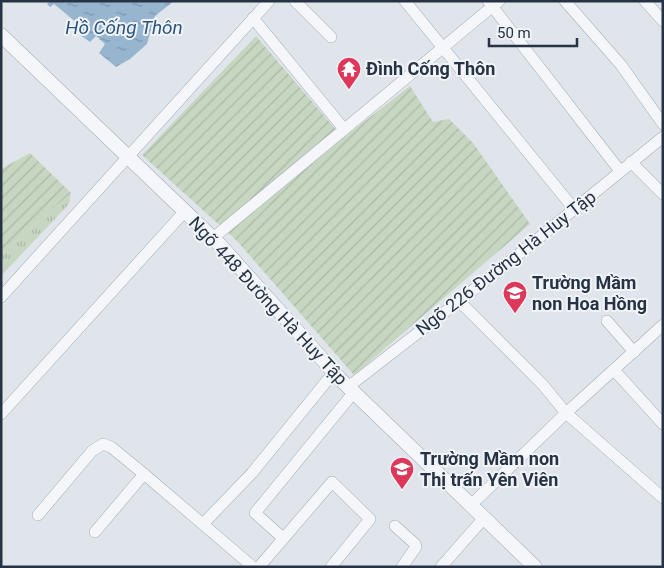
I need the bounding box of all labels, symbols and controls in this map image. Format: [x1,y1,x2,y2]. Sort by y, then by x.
scale bar [489,15,576,47]
water label: Hồ Cống Thôn [65,16,183,39]
text: 50 m [497,24,531,42]
temple icon: Đình Cống Thôn [336,56,362,90]
place label: Đình Cống Thôn [366,58,495,79]
street label: Ngõ 226 Đường Hà Huy Tập [411,186,600,339]
street label: Ngõ 448 Đường Hà Huy Tập [185,212,352,389]
place label: Trường Mầm non Hoa Hồng [532,272,647,314]
school or university icon: Trường Mầm non Hoa Hồng [502,280,528,314]
place label: Trường Mầm non Thị trấn Yên Viên [420,448,559,490]
school or university icon: Trường Mầm non Thị trấn Yên Viên [389,456,415,490]

